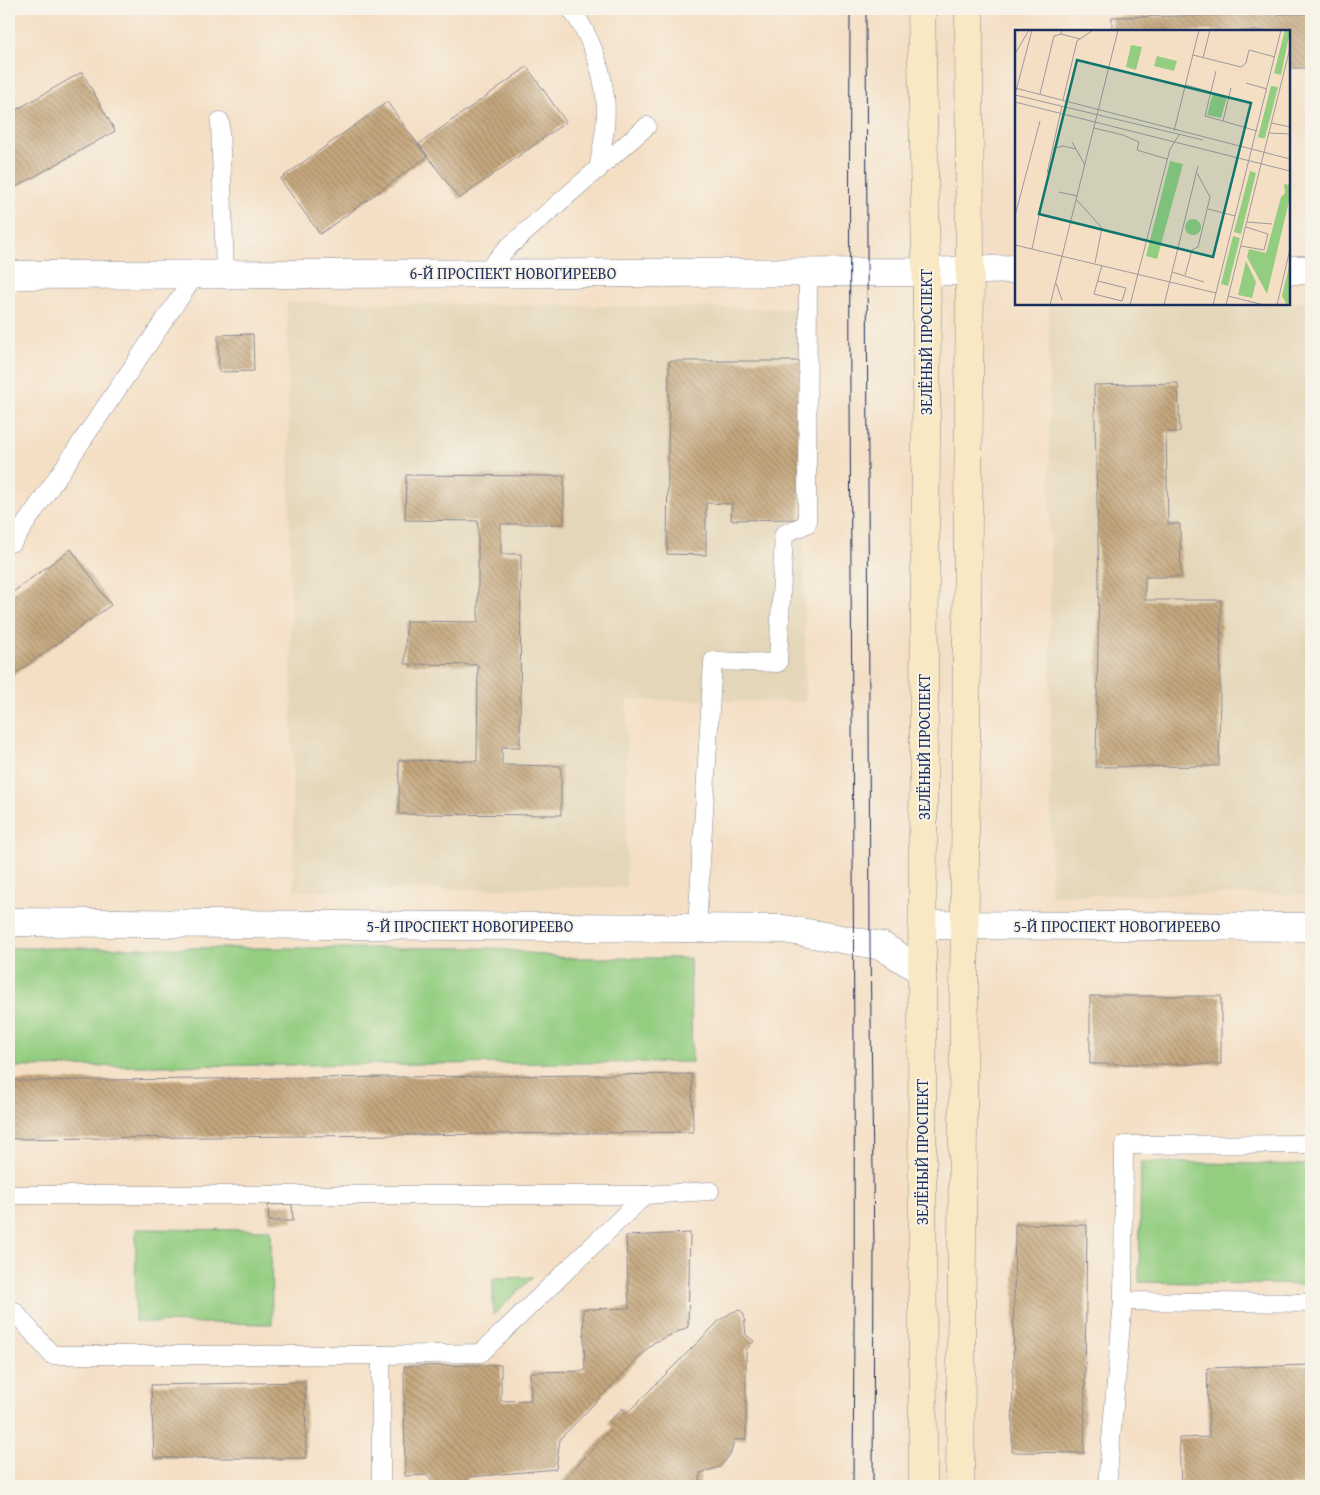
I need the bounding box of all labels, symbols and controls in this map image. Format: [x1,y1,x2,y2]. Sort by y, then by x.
inset map [1015,30,1290,305]
street label: 6-Й ПРОСПЕКТ НОВОГИРЕЕВО [410,261,617,285]
street label: ЗЕЛЁНЫЙ ПРОСПЕКТ [914,269,938,415]
street label: ЗЕЛЁНЫЙ ПРОСПЕКТ [912,674,936,820]
street label: 5-Й ПРОСПЕКТ НОВОГИРЕЕВО [367,914,574,938]
street label: 5-Й ПРОСПЕКТ НОВОГИРЕЕВО [1014,914,1221,938]
street label: ЗЕЛЁНЫЙ ПРОСПЕКТ [910,1079,934,1225]

